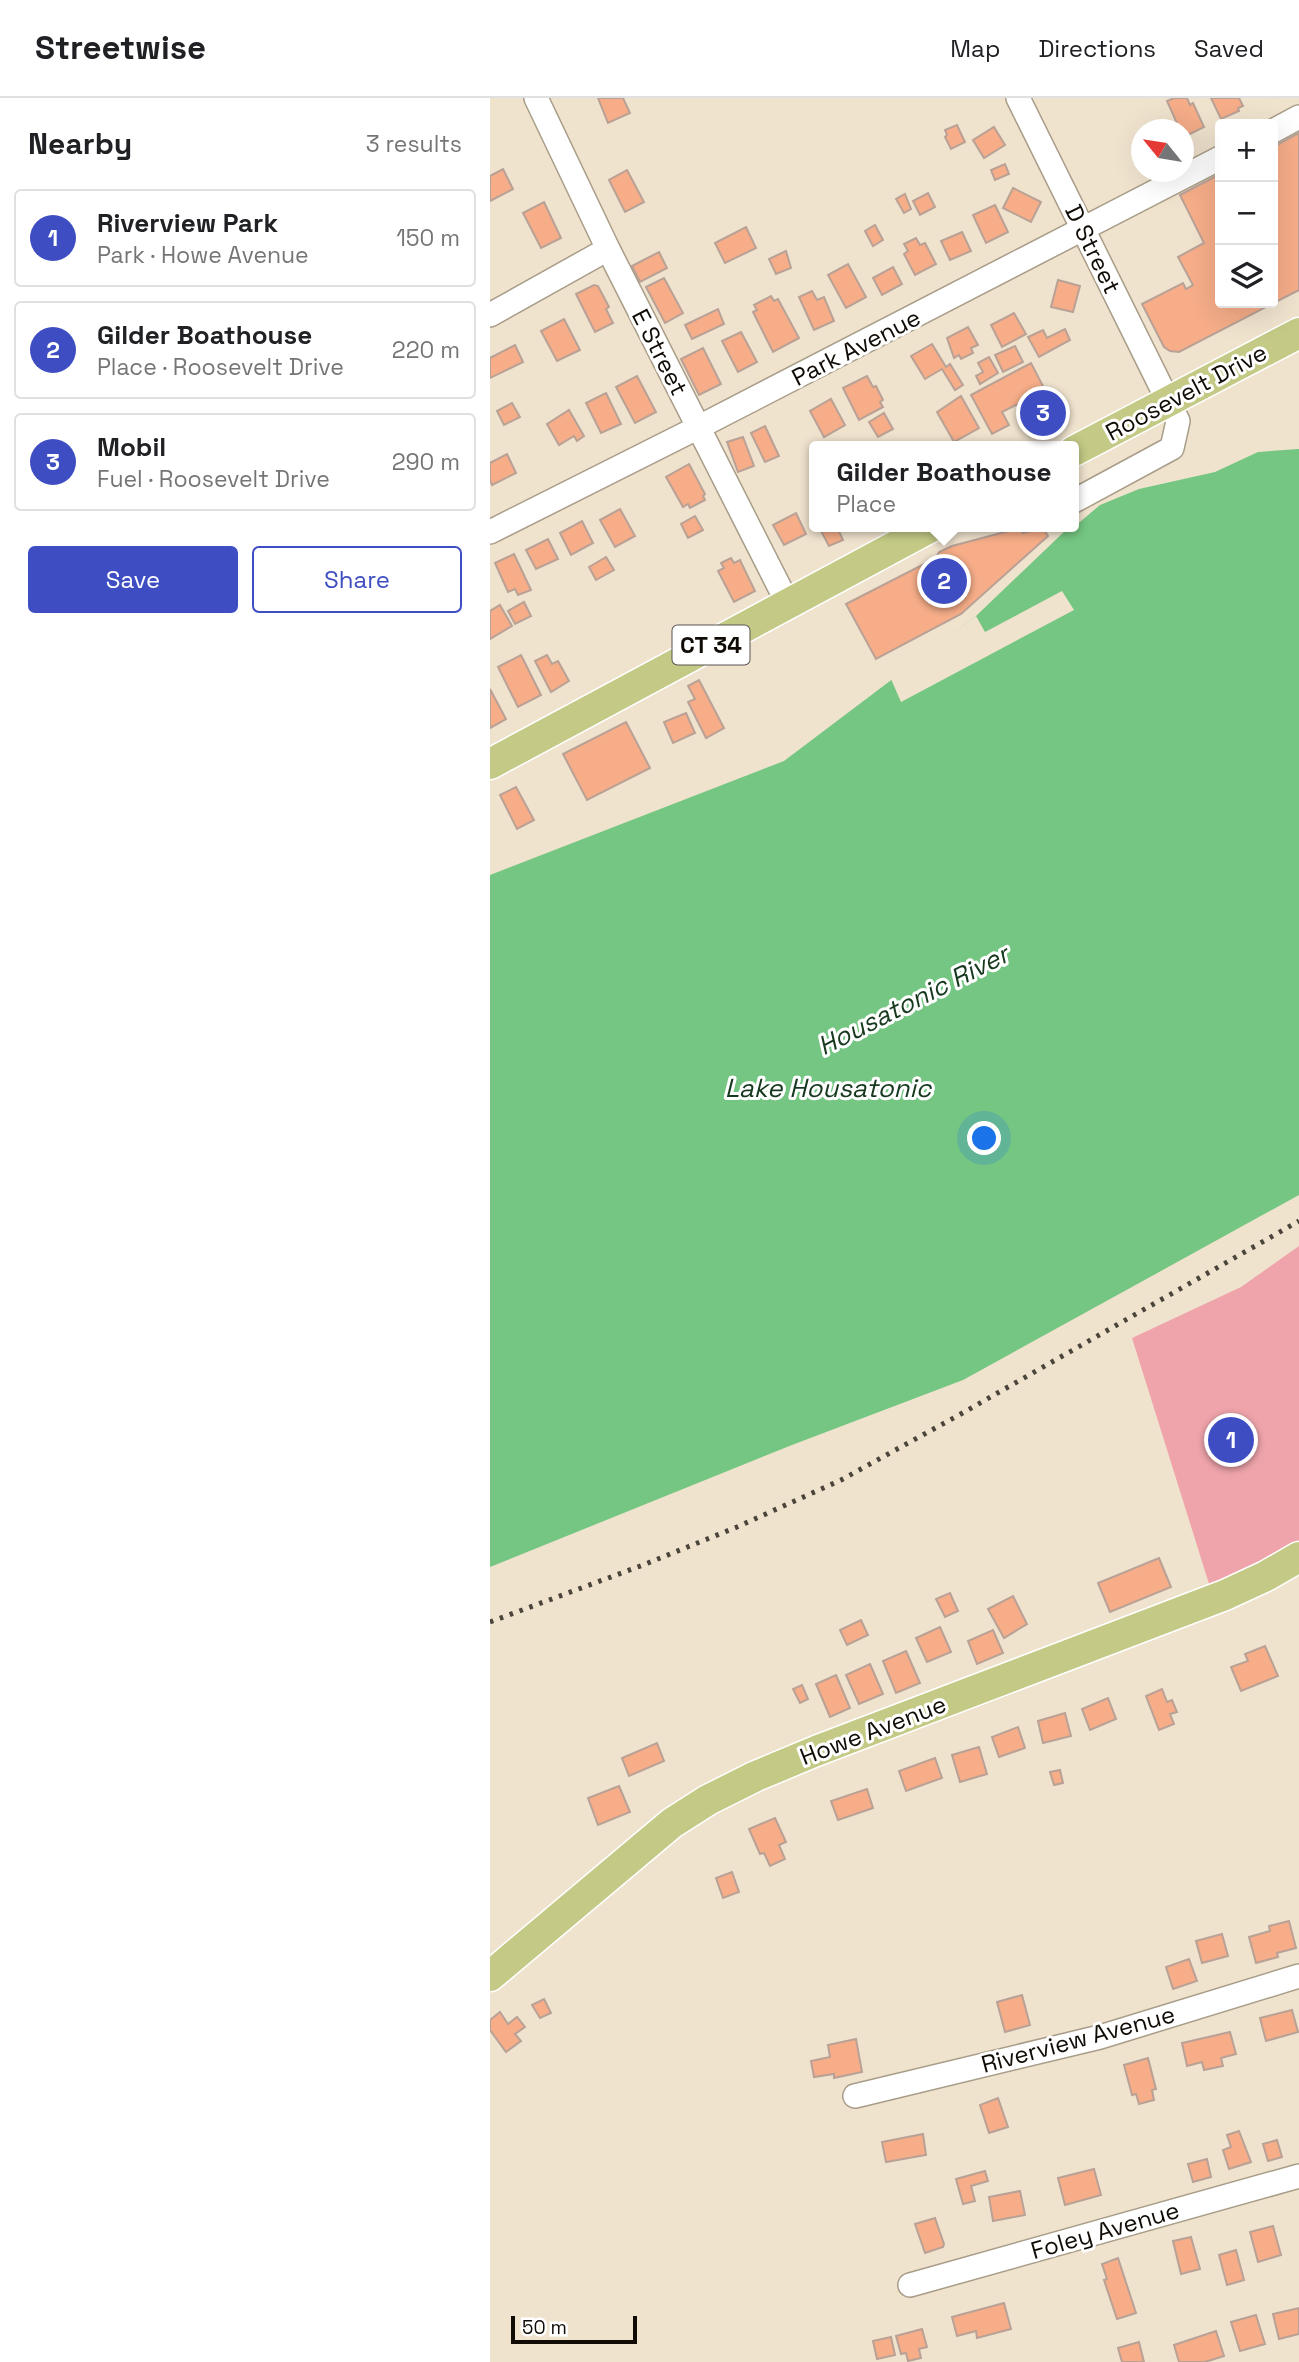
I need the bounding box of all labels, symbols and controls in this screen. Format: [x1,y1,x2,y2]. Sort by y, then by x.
text: Streetwise [35,27,206,69]
text: Map [950,33,1000,64]
text: Directions [1038,33,1156,64]
text: Saved [1194,33,1264,64]
north arrow [1131,119,1194,182]
map controls [1215,119,1278,308]
button: + [1215,119,1278,182]
text: Nearby [28,124,132,163]
text: 3 results [366,129,462,159]
button: − [1215,182,1278,245]
street label: D Street [1058,199,1128,299]
text: Riverview Park [97,206,278,240]
text: 1 [48,223,58,253]
text: 150 m [396,223,460,253]
text: Park · Howe Avenue [97,240,309,270]
button: layers [1215,245,1278,308]
street label: Park Avenue [786,301,926,393]
street label: E Street [625,304,695,400]
text: Gilder Boathouse [97,318,312,352]
text: 2 [46,335,60,365]
text: 220 m [392,335,460,365]
street label: Roosevelt Drive [1100,336,1272,448]
text: Place · Roosevelt Drive [97,352,344,382]
pin: 3 [1020,387,1066,439]
text: Mobil [97,430,166,464]
popup [809,441,1079,532]
text: 3 [46,447,60,477]
text: 290 m [392,447,460,477]
text: Gilder Boathouse [836,455,1052,489]
text: Fuel · Roosevelt Drive [97,464,330,494]
text: Place [836,489,896,519]
button: Save [28,546,238,613]
button: Share [252,546,462,613]
pin: 2 [921,555,967,607]
road number: CT 34 [672,625,750,664]
water label: Housatonic River [812,936,1017,1063]
water label: Lake Housatonic [725,1071,933,1105]
your location [967,1121,1001,1155]
pin: 1 [1208,1414,1254,1466]
street label: Howe Avenue [795,1688,951,1772]
street label: Riverview Avenue [978,1998,1178,2080]
street label: Foley Avenue [1027,2194,1183,2266]
scale bar [511,2313,637,2345]
text: 50 m [522,2315,567,2340]

